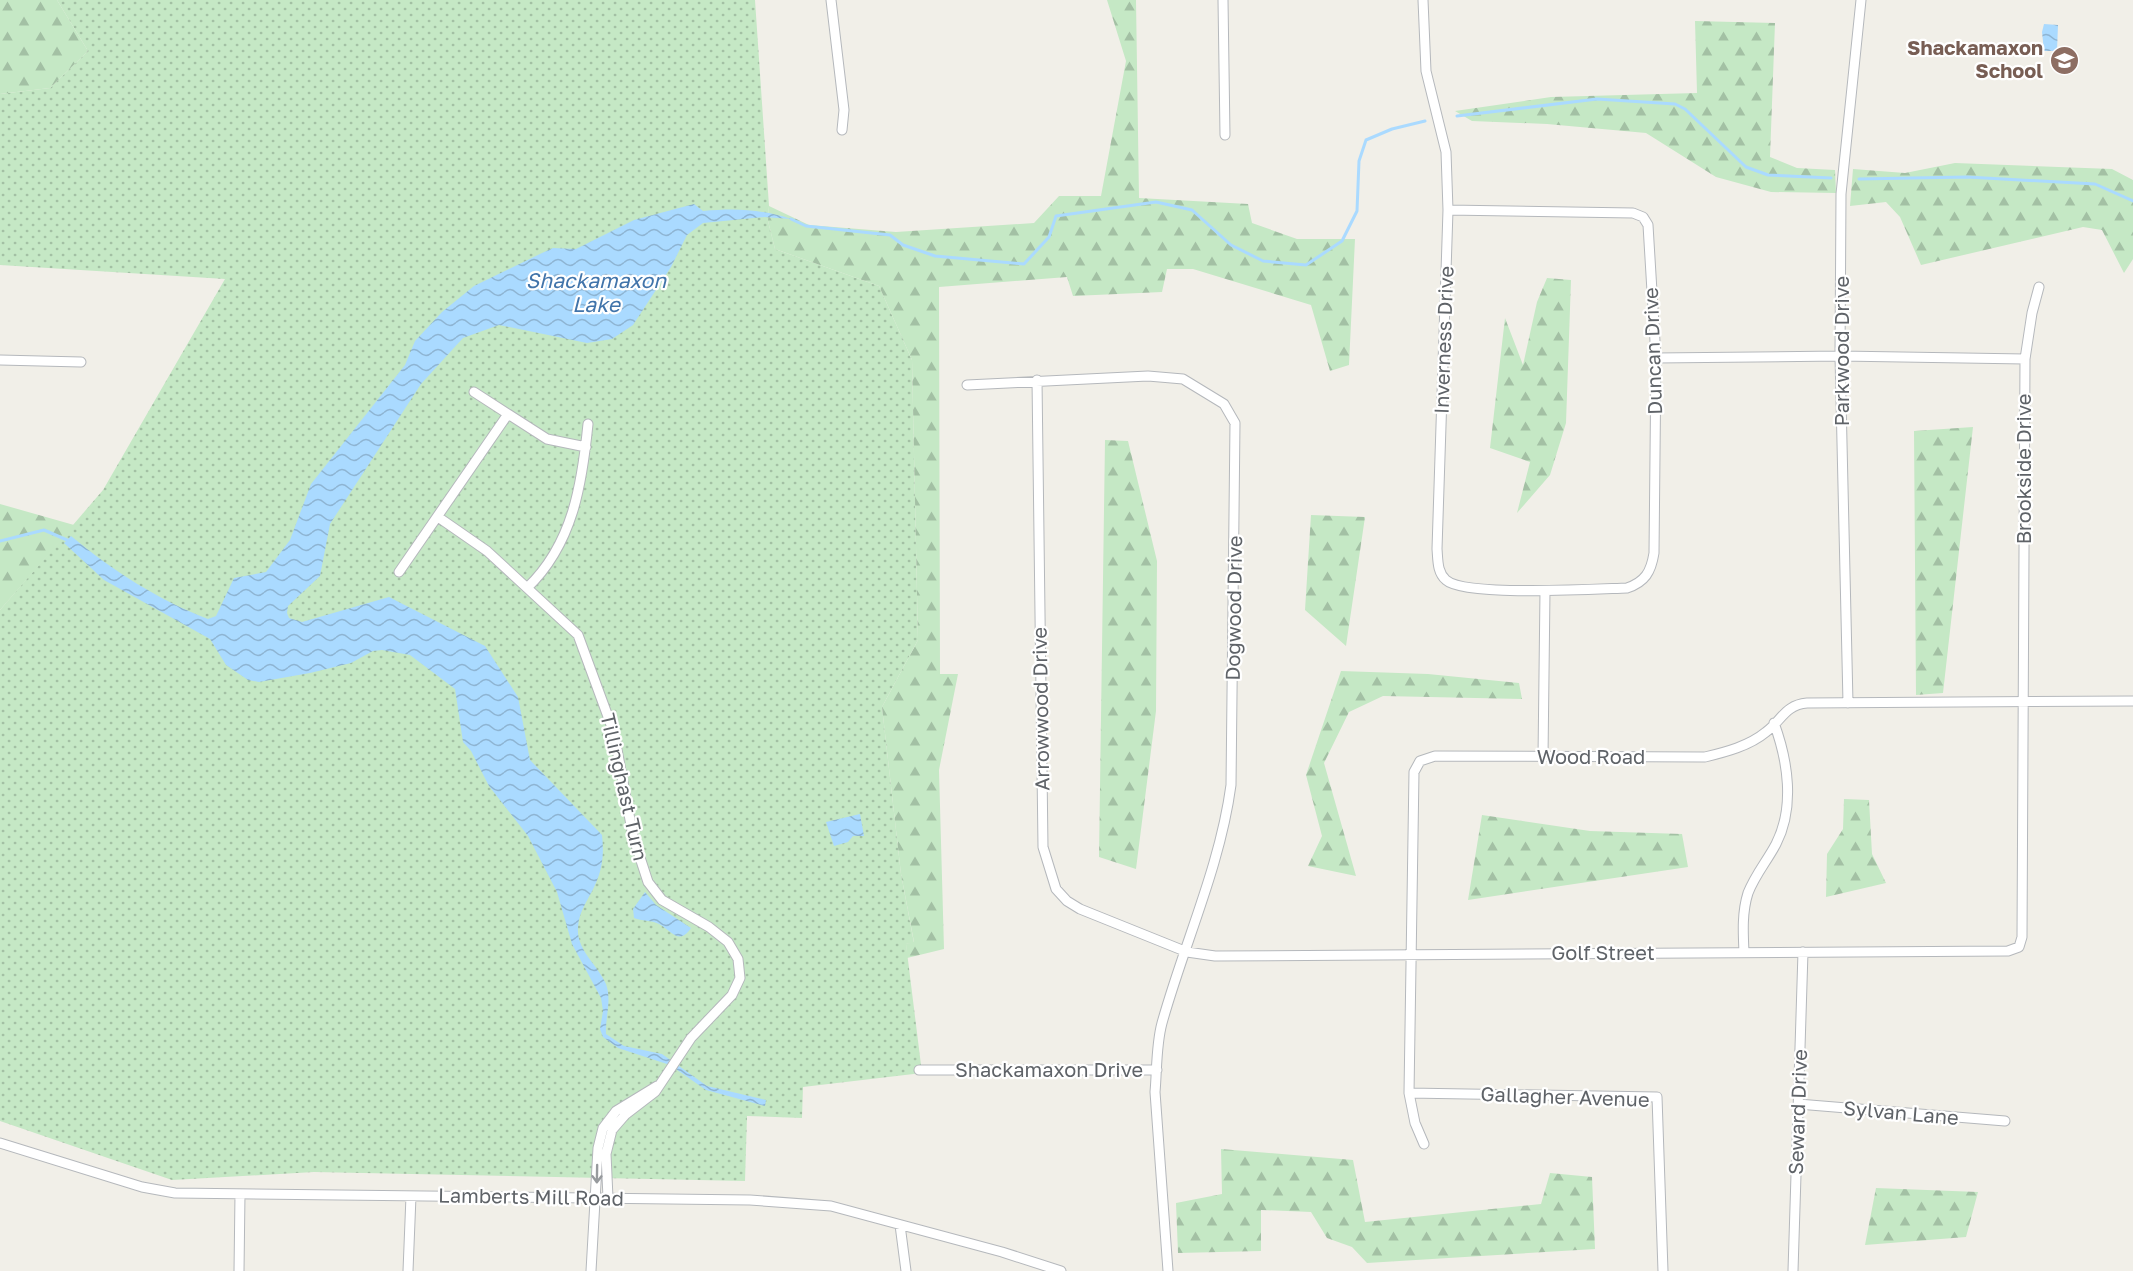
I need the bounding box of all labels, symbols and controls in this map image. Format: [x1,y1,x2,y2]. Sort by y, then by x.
place label: Shackamaxon School [1907,35,2043,82]
school or university icon: Shackamaxon School [2048,44,2080,76]
street label: Inverness Drive [1428,266,1458,414]
water label: Shackamaxon Lake [526,267,667,317]
street label: Parkwood Drive [1829,276,1853,426]
street label: Duncan Drive [1638,287,1666,415]
street label: Brookside Drive [2011,394,2035,544]
street label: Dogwood Drive [1220,535,1246,681]
street label: Arrowwood Drive [1027,627,1053,791]
street label: Tillinghast Turn [596,711,654,863]
street label: Wood Road [1537,744,1645,768]
street label: Golf Street [1551,940,1655,964]
street label: Seward Drive [1783,1049,1811,1175]
street label: Shackamaxon Drive [955,1057,1143,1081]
street label: Gallagher Avenue [1480,1081,1650,1111]
street label: Sylvan Lane [1842,1095,1960,1129]
one-way arrow [591,1163,603,1183]
street label: Lamberts Mill Road [438,1182,624,1210]

